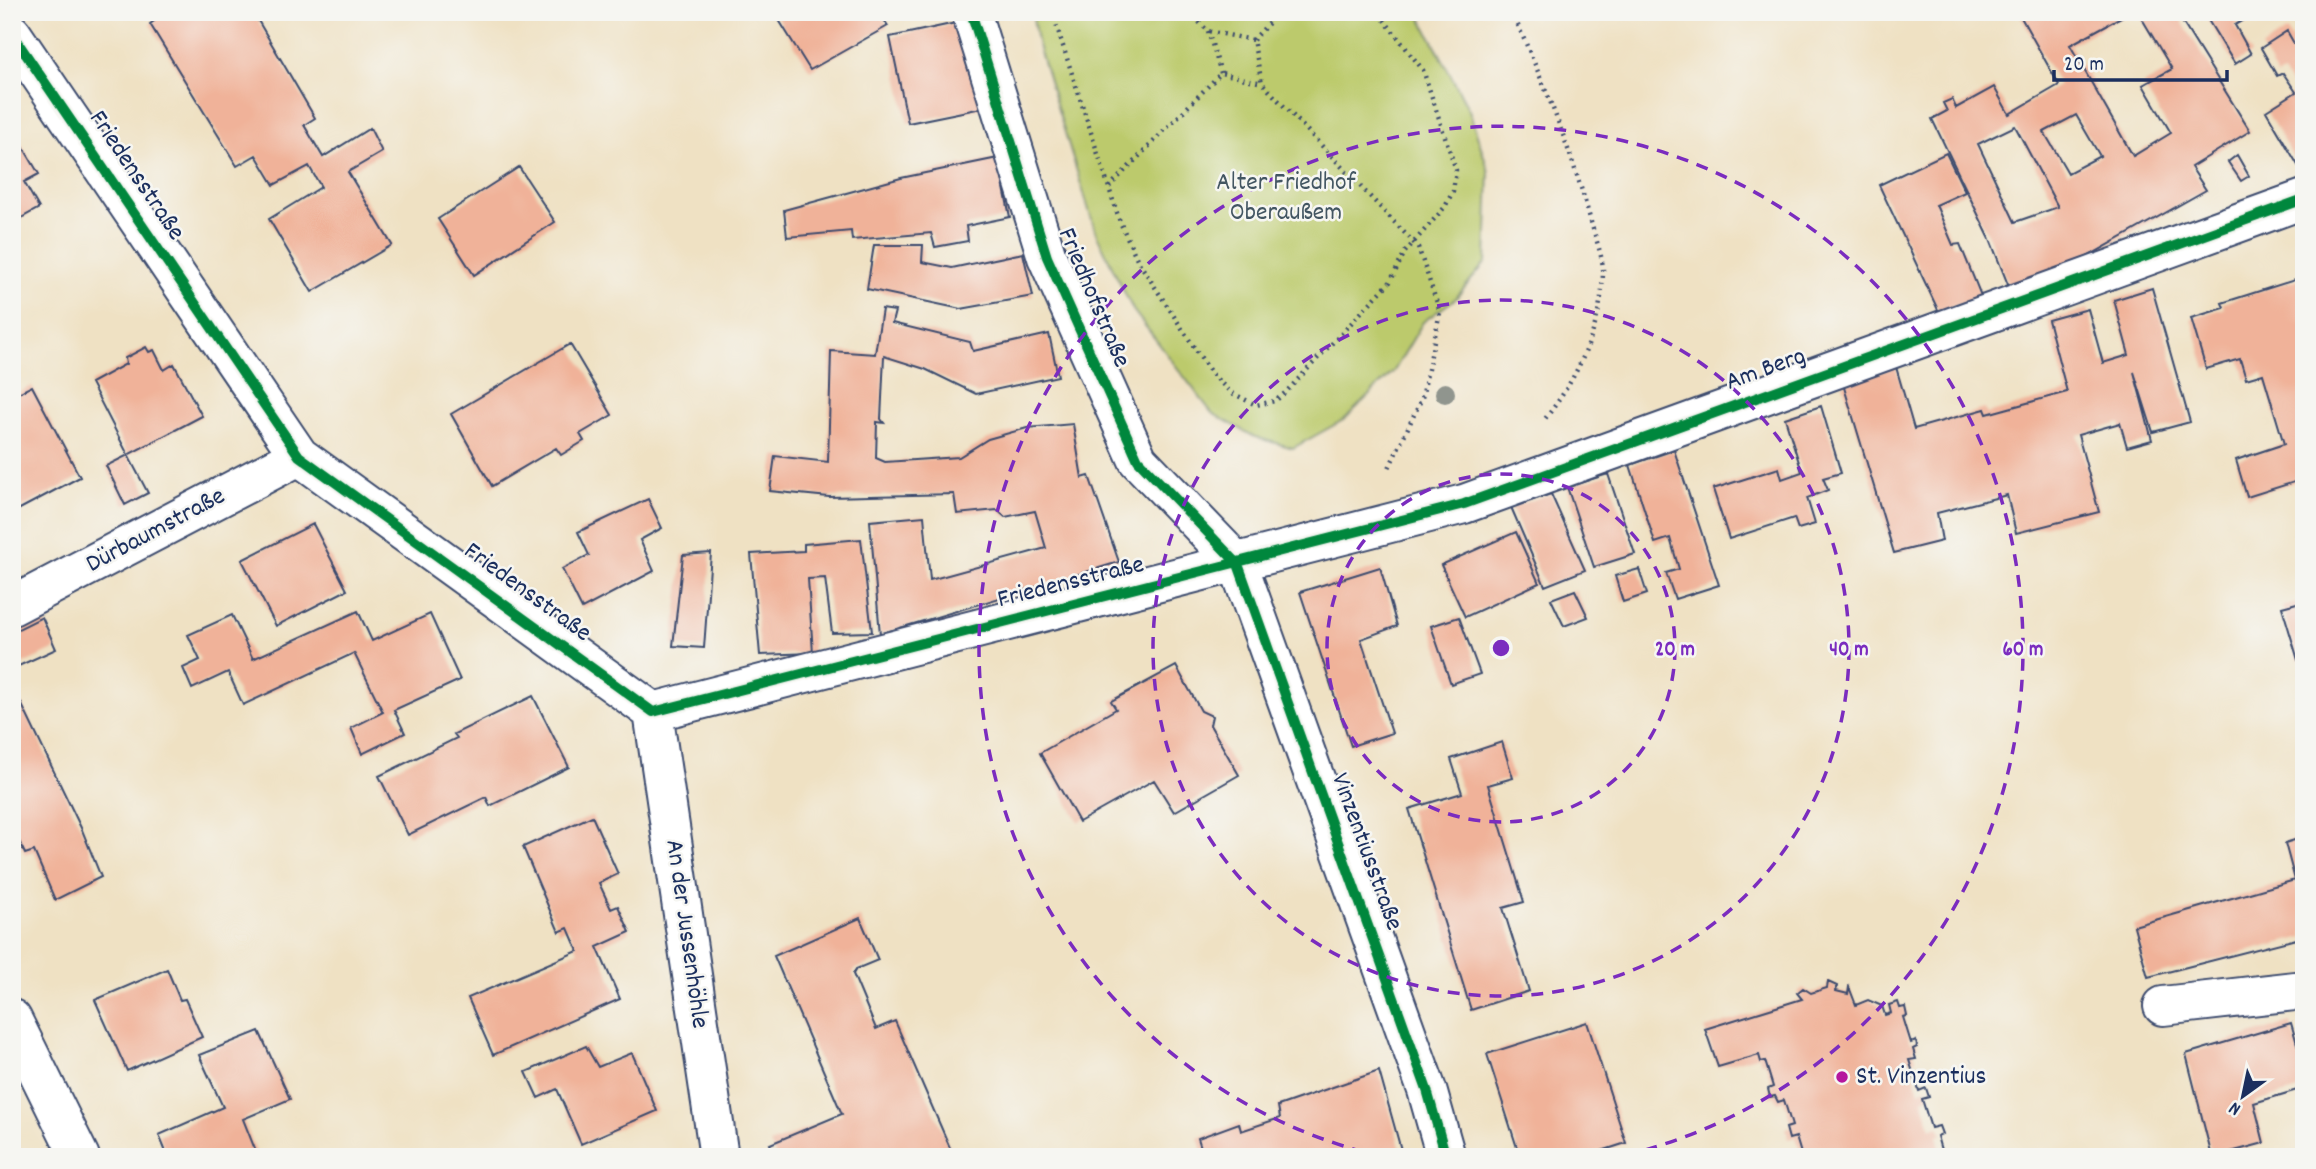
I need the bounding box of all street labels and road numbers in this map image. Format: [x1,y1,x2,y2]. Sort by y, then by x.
street label: Friedensstraße [79,103,193,249]
street label: Friedhofstraße [1047,222,1139,374]
street label: Am Berg [1721,338,1811,402]
street label: Dürbaumstraße [80,479,232,583]
street label: Friedensstraße [455,534,599,652]
street label: Friedensstraße [994,547,1148,619]
street label: Vinzentiusstraße [1320,768,1412,936]
street label: An der Jussenhöhle [654,837,718,1031]

